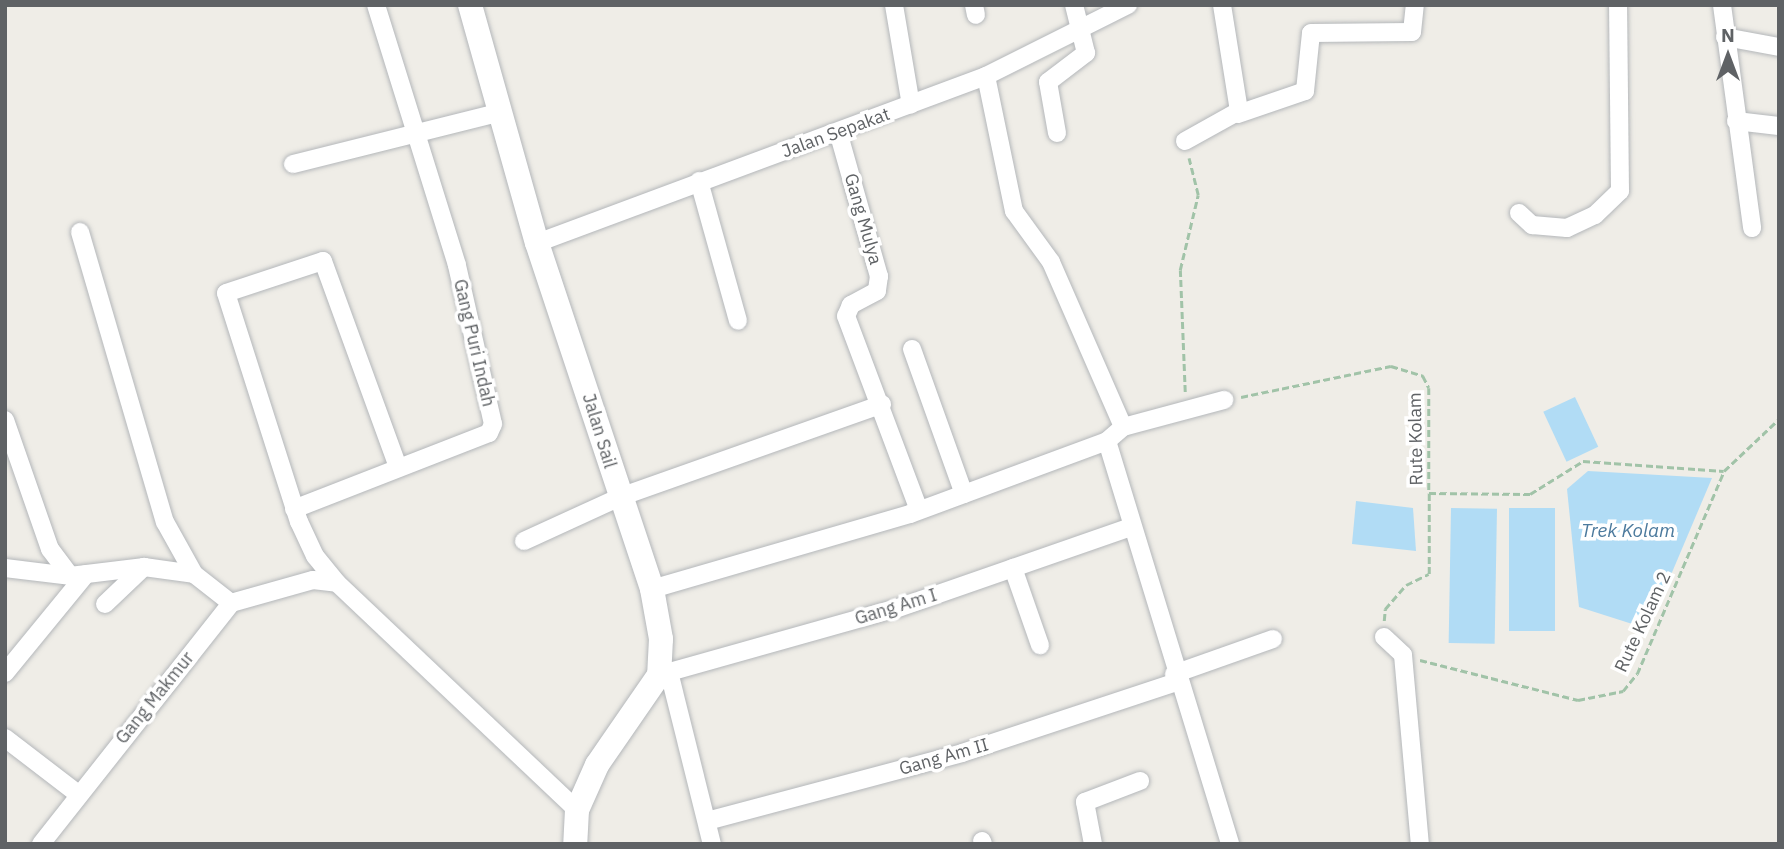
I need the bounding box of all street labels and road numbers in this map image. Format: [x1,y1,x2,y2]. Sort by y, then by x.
street label: Jalan Sepakat [779,103,893,163]
street label: Gang Mulya [840,171,886,267]
street label: Gang Puri Indah [449,277,499,409]
street label: Jalan Sail [577,391,621,471]
street label: Rute Kolam [1404,392,1428,486]
street label: Rute Kolam 2 [1610,568,1676,676]
street label: Gang Am I [852,584,940,630]
street label: Gang Makmur [111,648,199,748]
street label: Gang Am II [897,734,991,780]

